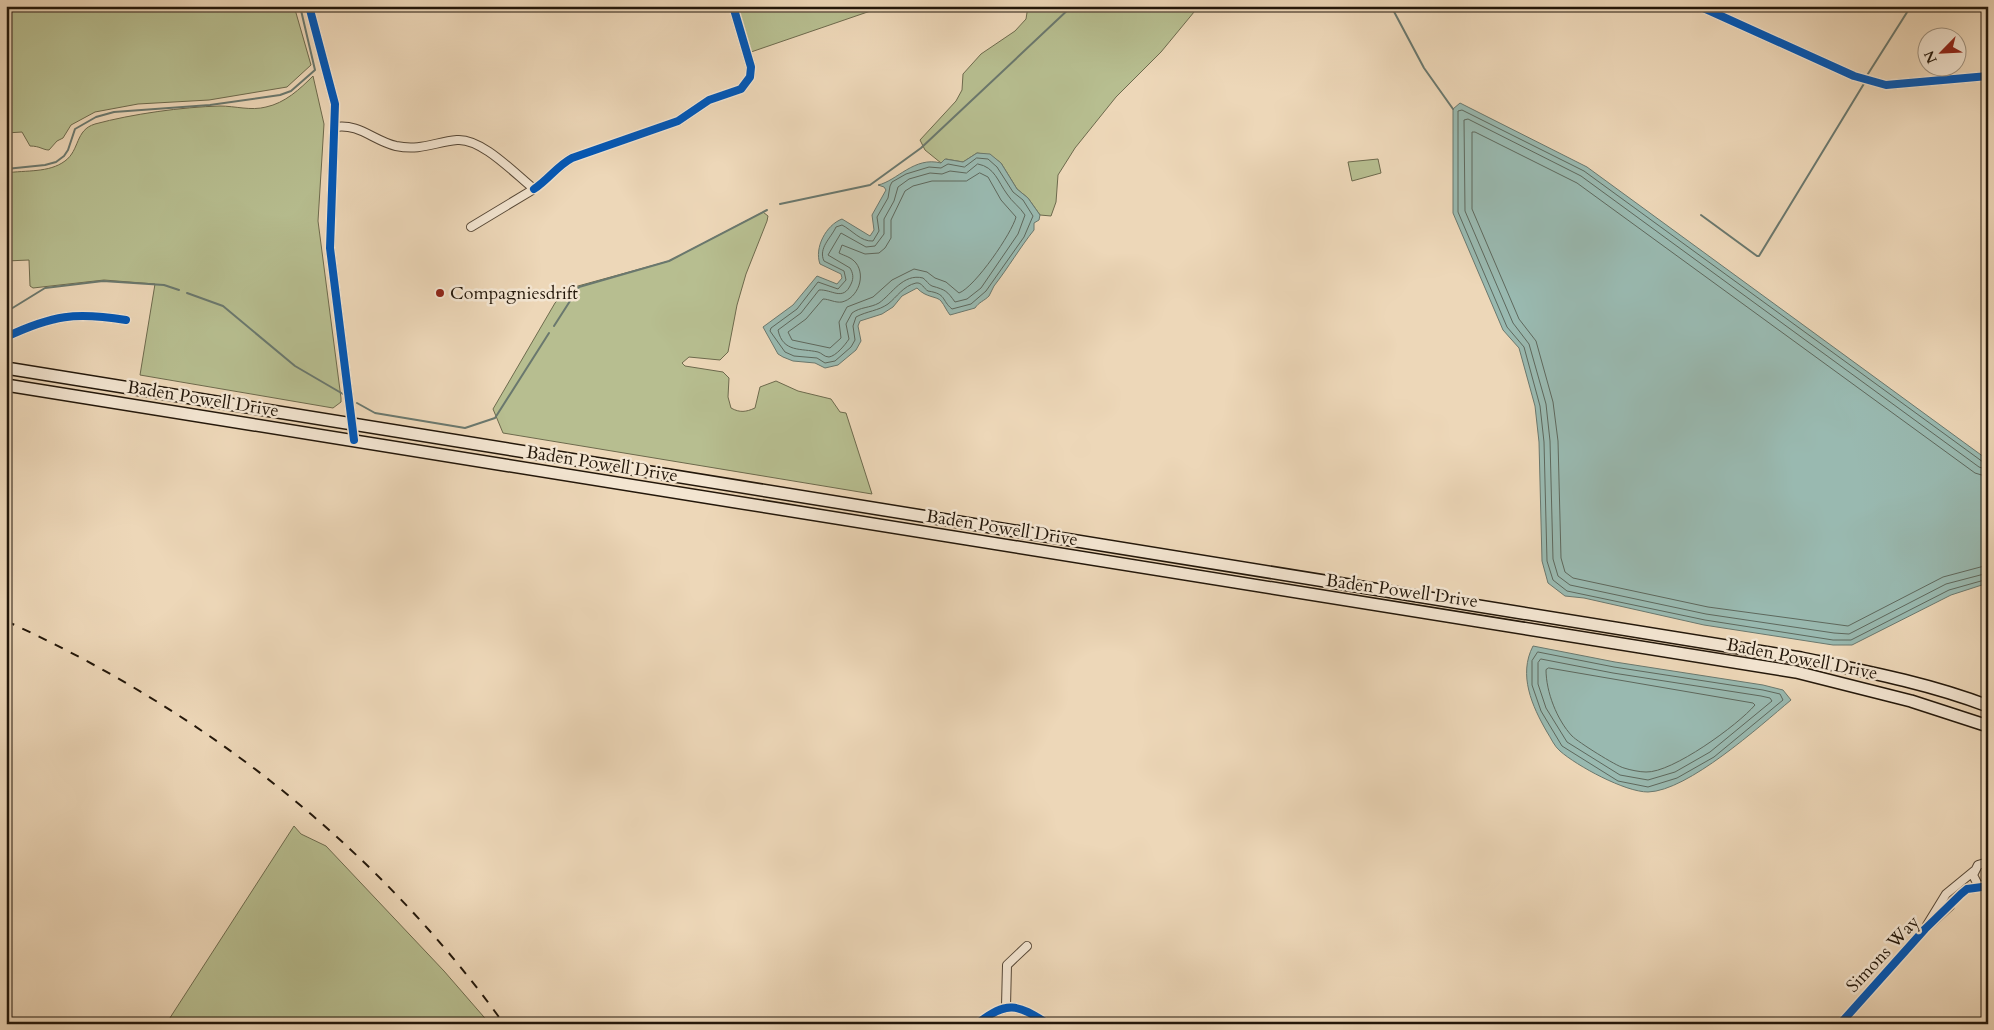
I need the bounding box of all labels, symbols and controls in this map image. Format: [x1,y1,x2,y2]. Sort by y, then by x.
north arrow [1916,28,1966,78]
text: N [1919,48,1942,67]
place label: Compagniesdrift [450,281,578,306]
marker: Compagniesdrift [434,287,446,299]
street label: Baden Powell Drive [125,375,281,423]
street label: Baden Powell Drive [524,440,680,488]
street label: Baden Powell Drive [924,504,1080,552]
street label: Baden Powell Drive [1324,568,1480,614]
street label: Baden Powell Drive [1724,632,1880,686]
street label: Simons Way [1841,910,1926,998]

